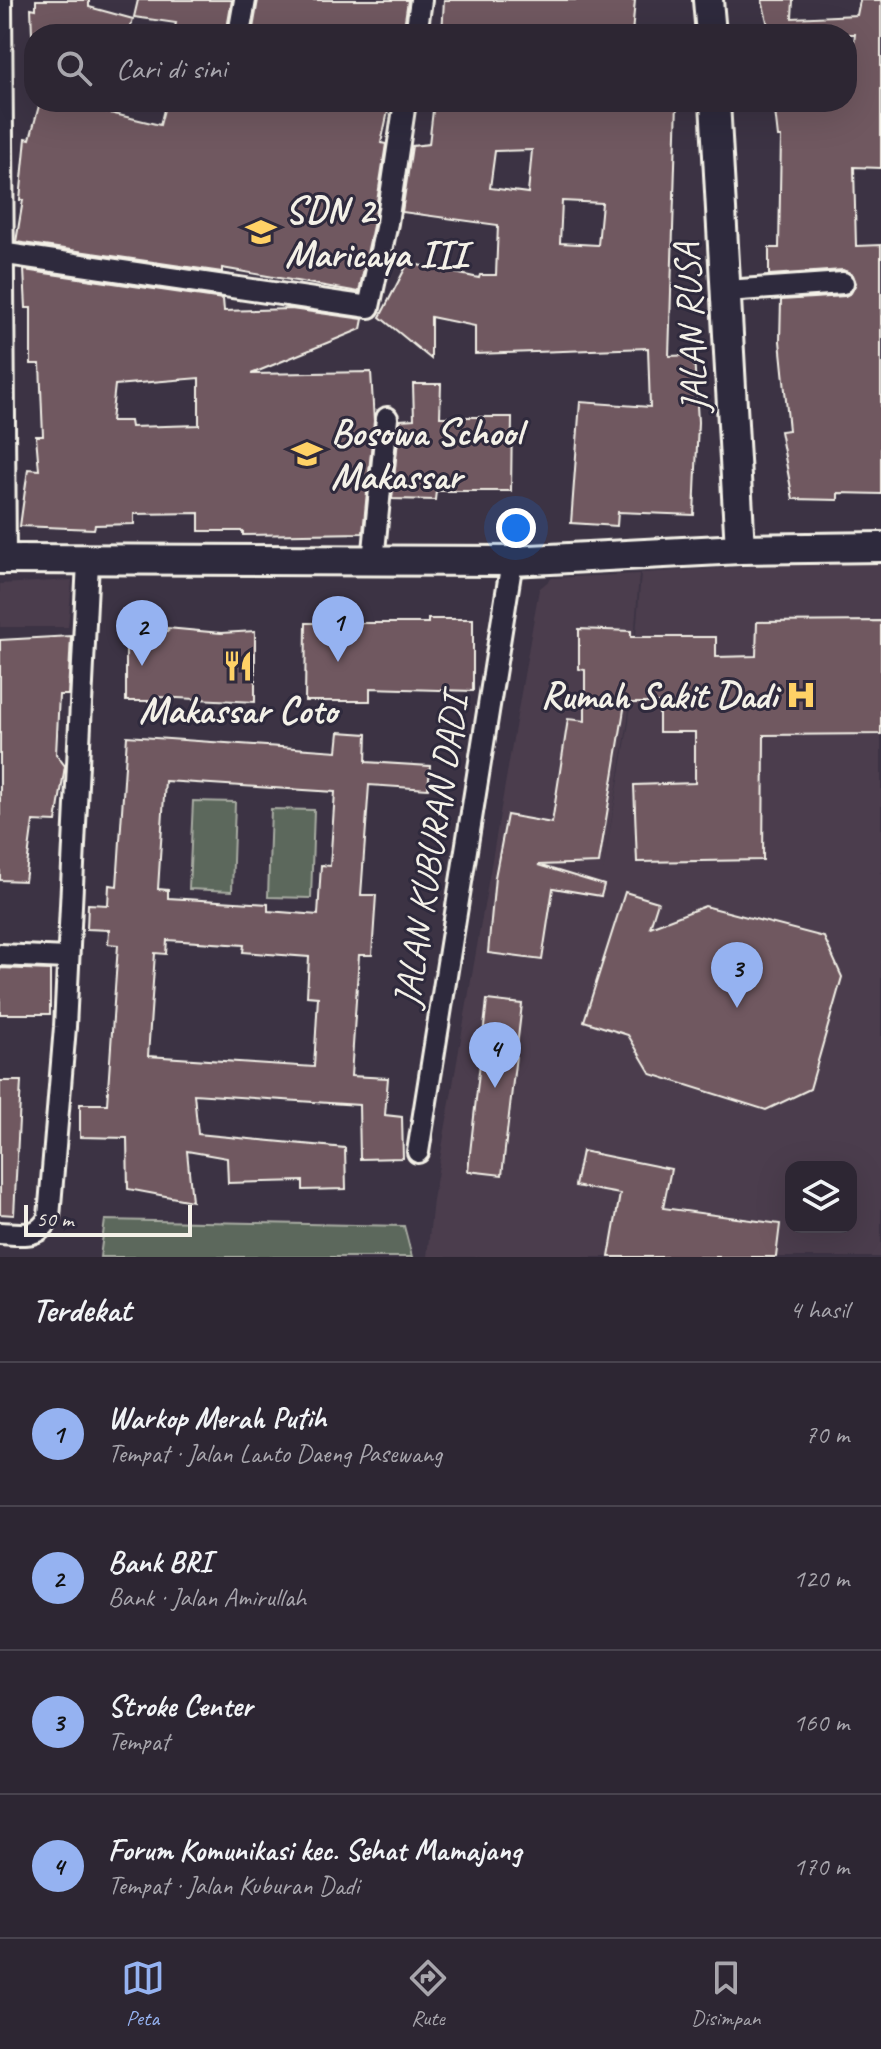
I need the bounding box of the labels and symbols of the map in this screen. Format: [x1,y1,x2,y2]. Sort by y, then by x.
place label: SDN 2 Maricaya III [285,187,474,278]
school or university icon: SDN 2 Maricaya III [244,215,278,249]
street label: JALAN RUSA [662,240,719,416]
place label: Bosowa School Makassar [331,409,529,500]
school or university icon: Bosowa School Makassar [290,437,324,471]
your location [496,508,536,548]
pin: 1 [312,596,364,662]
pin: 2 [116,600,168,666]
restaurant icon: Makassar Coto [221,649,255,683]
place label: Rumah Sakit Dadi [541,672,782,719]
hospital icon: Rumah Sakit Dadi [784,678,818,712]
street label: JALAN KUBURAN DADI [382,684,480,1012]
place label: Makassar Coto [139,687,340,734]
pin: 3 [711,942,763,1008]
pin: 4 [469,1022,521,1088]
scale bar [24,1201,192,1237]

